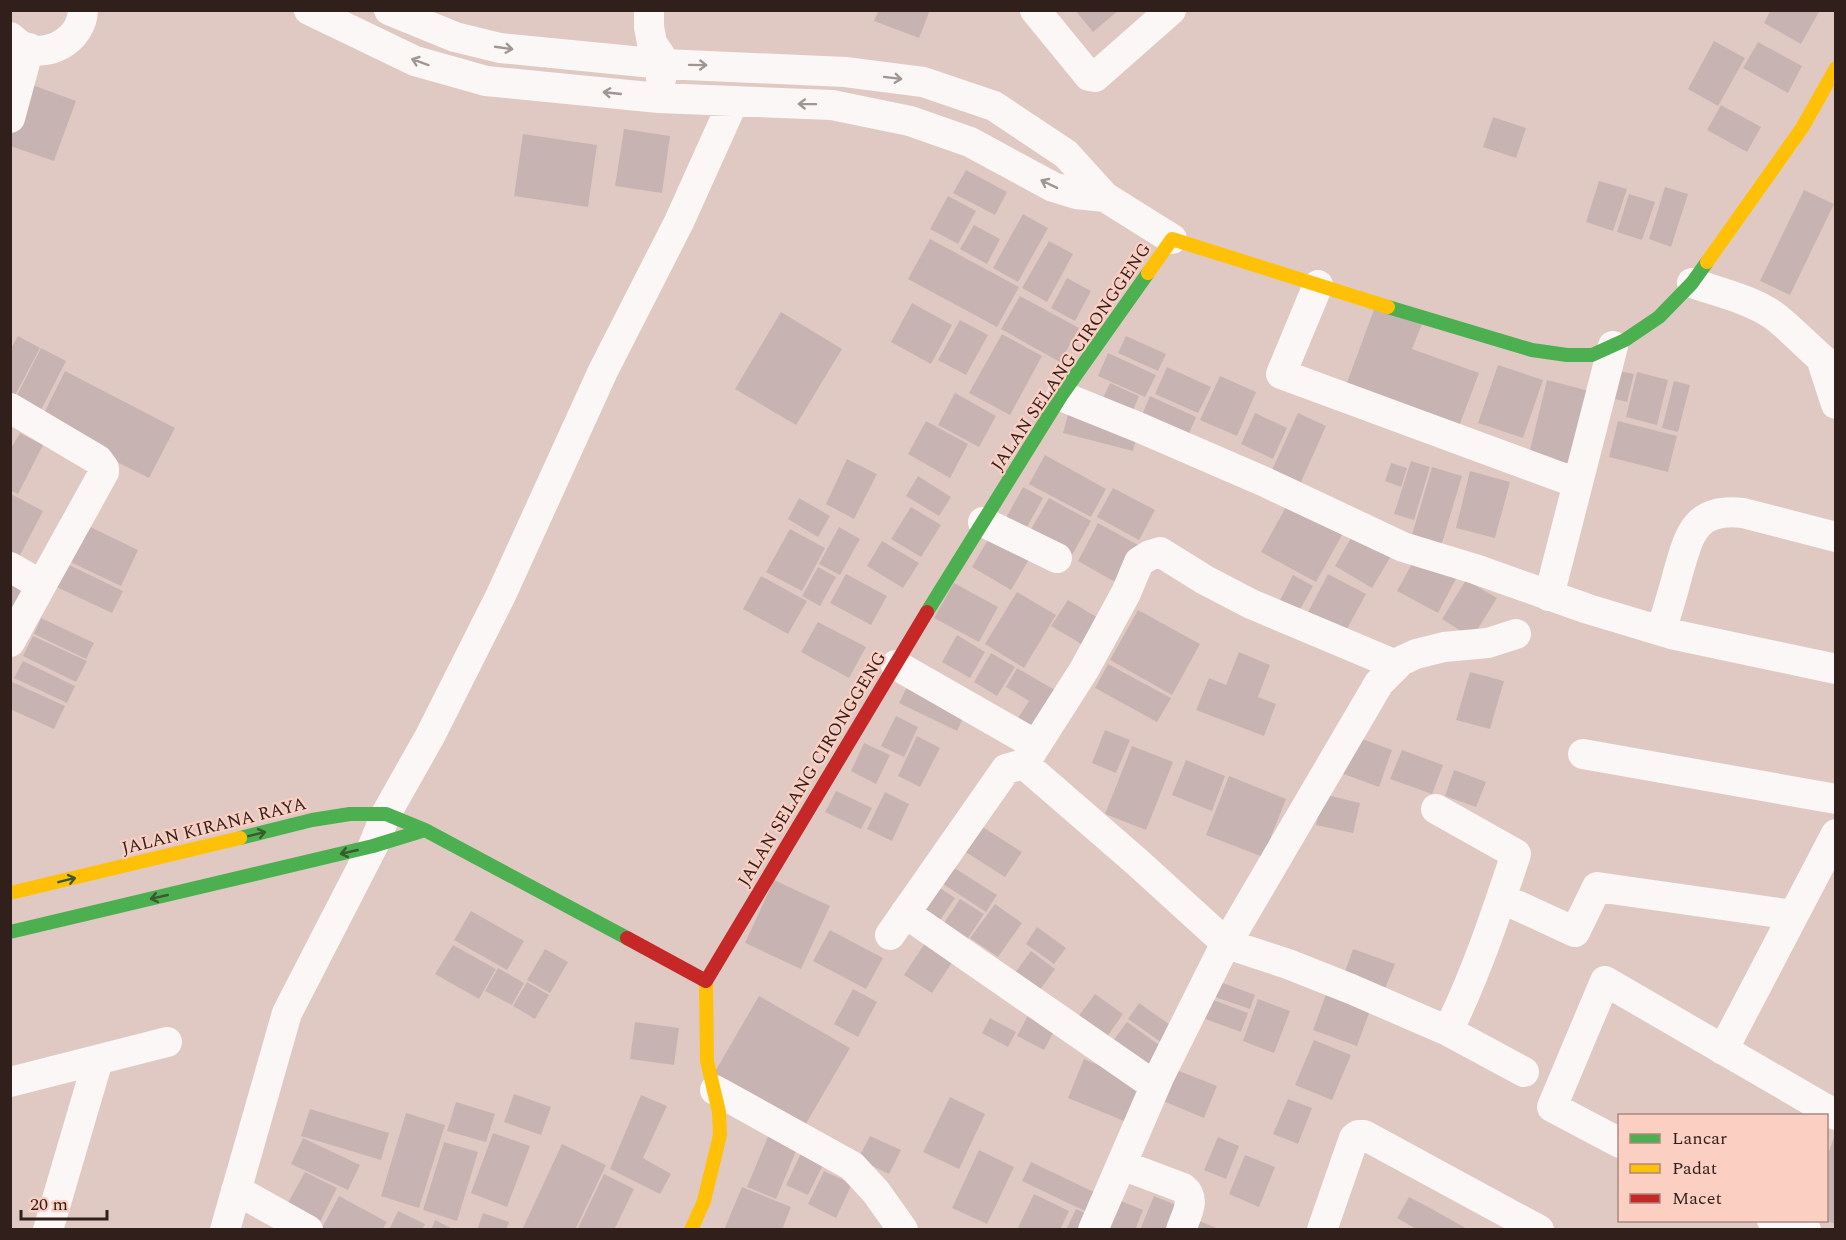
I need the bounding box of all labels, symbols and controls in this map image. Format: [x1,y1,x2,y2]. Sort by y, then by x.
one-way arrow [494,43,513,54]
one-way arrow [411,55,430,66]
one-way arrow [688,59,708,71]
one-way arrow [882,72,902,83]
one-way arrow [602,87,622,98]
one-way arrow [797,98,817,110]
one-way arrow [1040,178,1058,189]
street label: JALAN SELANG CIRONGGENG [984,237,1158,477]
street label: JALAN SELANG CIRONGGENG [731,646,893,892]
street label: JALAN KIRANA RAYA [119,790,309,862]
one-way arrow [247,827,266,839]
one-way arrow [339,847,358,859]
one-way arrow [58,873,77,885]
one-way arrow [150,891,169,903]
legend [1618,1114,1828,1222]
text: Lancar [1672,1125,1727,1152]
text: Padat [1672,1155,1717,1182]
scale bar [21,1183,106,1221]
text: Macet [1672,1185,1722,1212]
text: 20 m [30,1191,68,1218]

